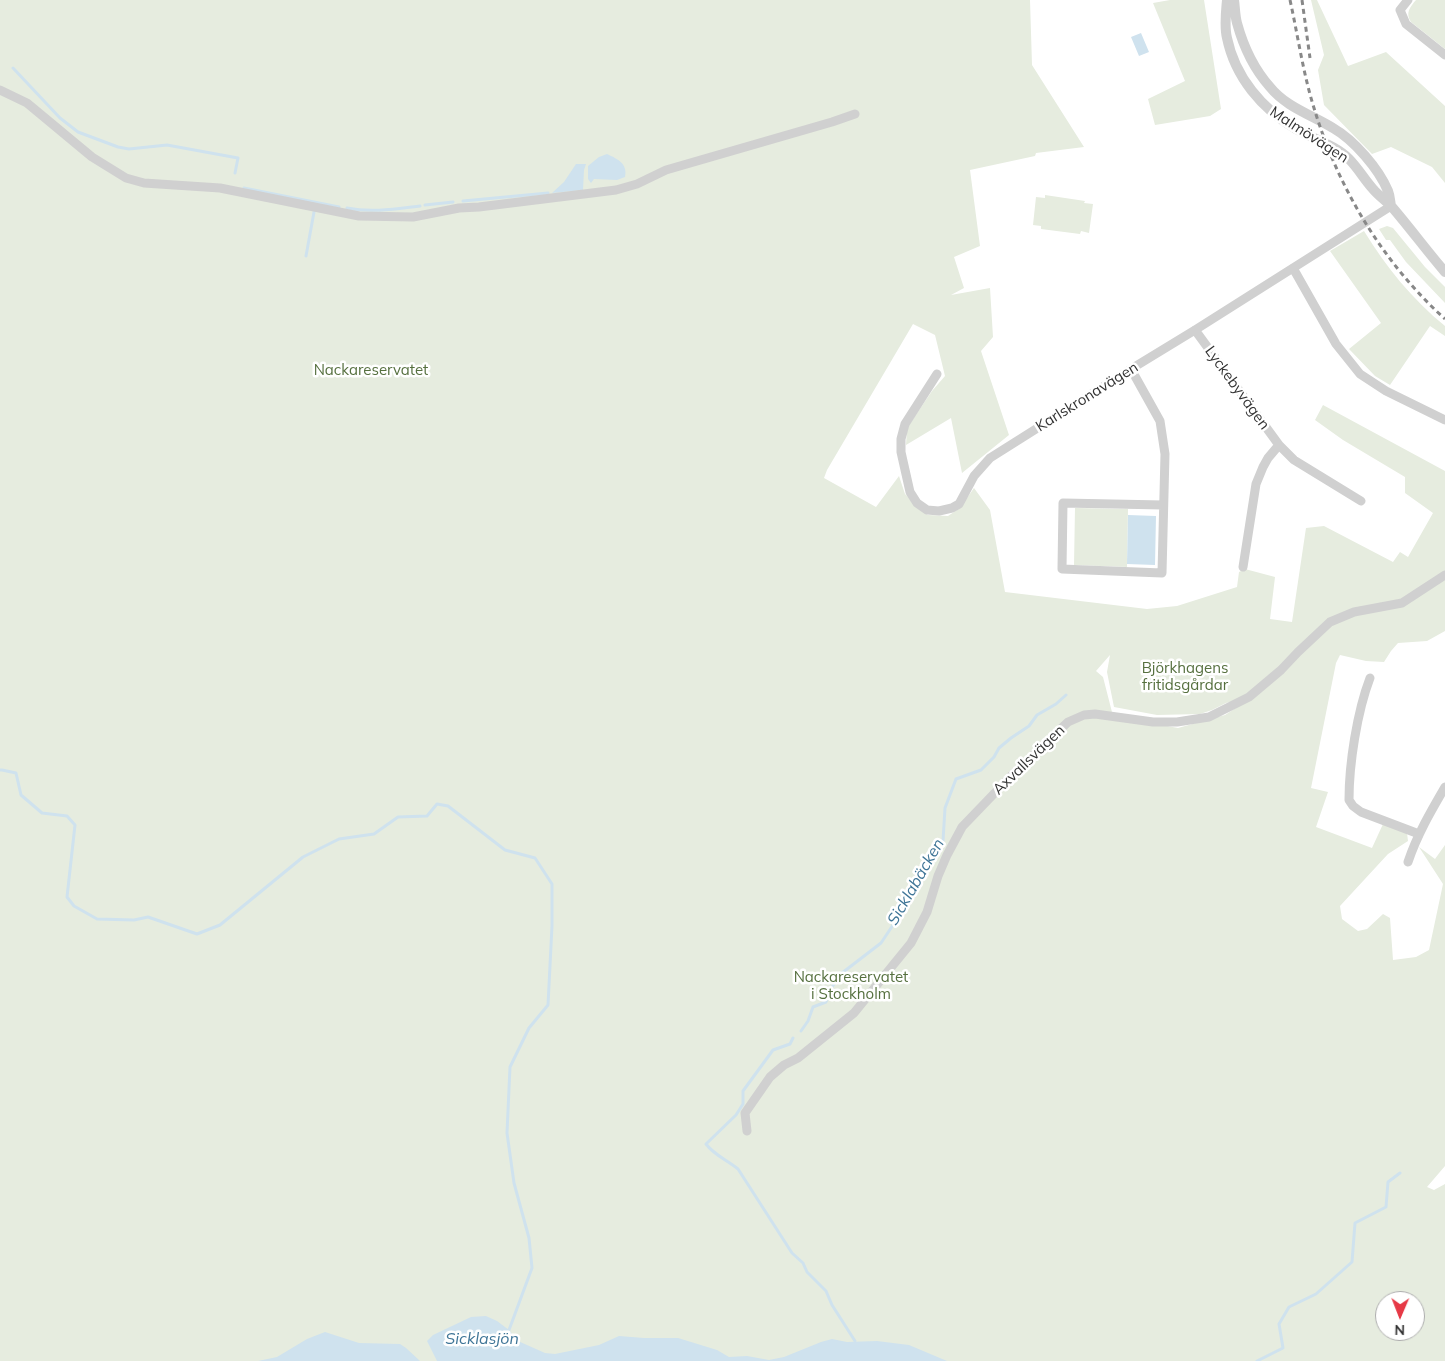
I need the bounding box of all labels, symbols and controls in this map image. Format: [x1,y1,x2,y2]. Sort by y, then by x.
street label: Malmövägen [1266,103,1352,167]
street label: Lyckebyvägen [1201,343,1273,433]
street label: Karlskronavägen [1033,358,1141,436]
park label: Nackareservatet [314,361,428,379]
park label: Björkhagens fritidsgårdar [1142,659,1228,694]
street label: Axvallsvägen [989,721,1069,799]
water label: Sicklabäcken [884,835,948,929]
park label: Nackareservatet i Stockholm [794,968,908,1003]
north arrow [1375,1291,1425,1341]
text: N [1394,1321,1405,1339]
water label: Sicklasjön [445,1329,519,1349]

